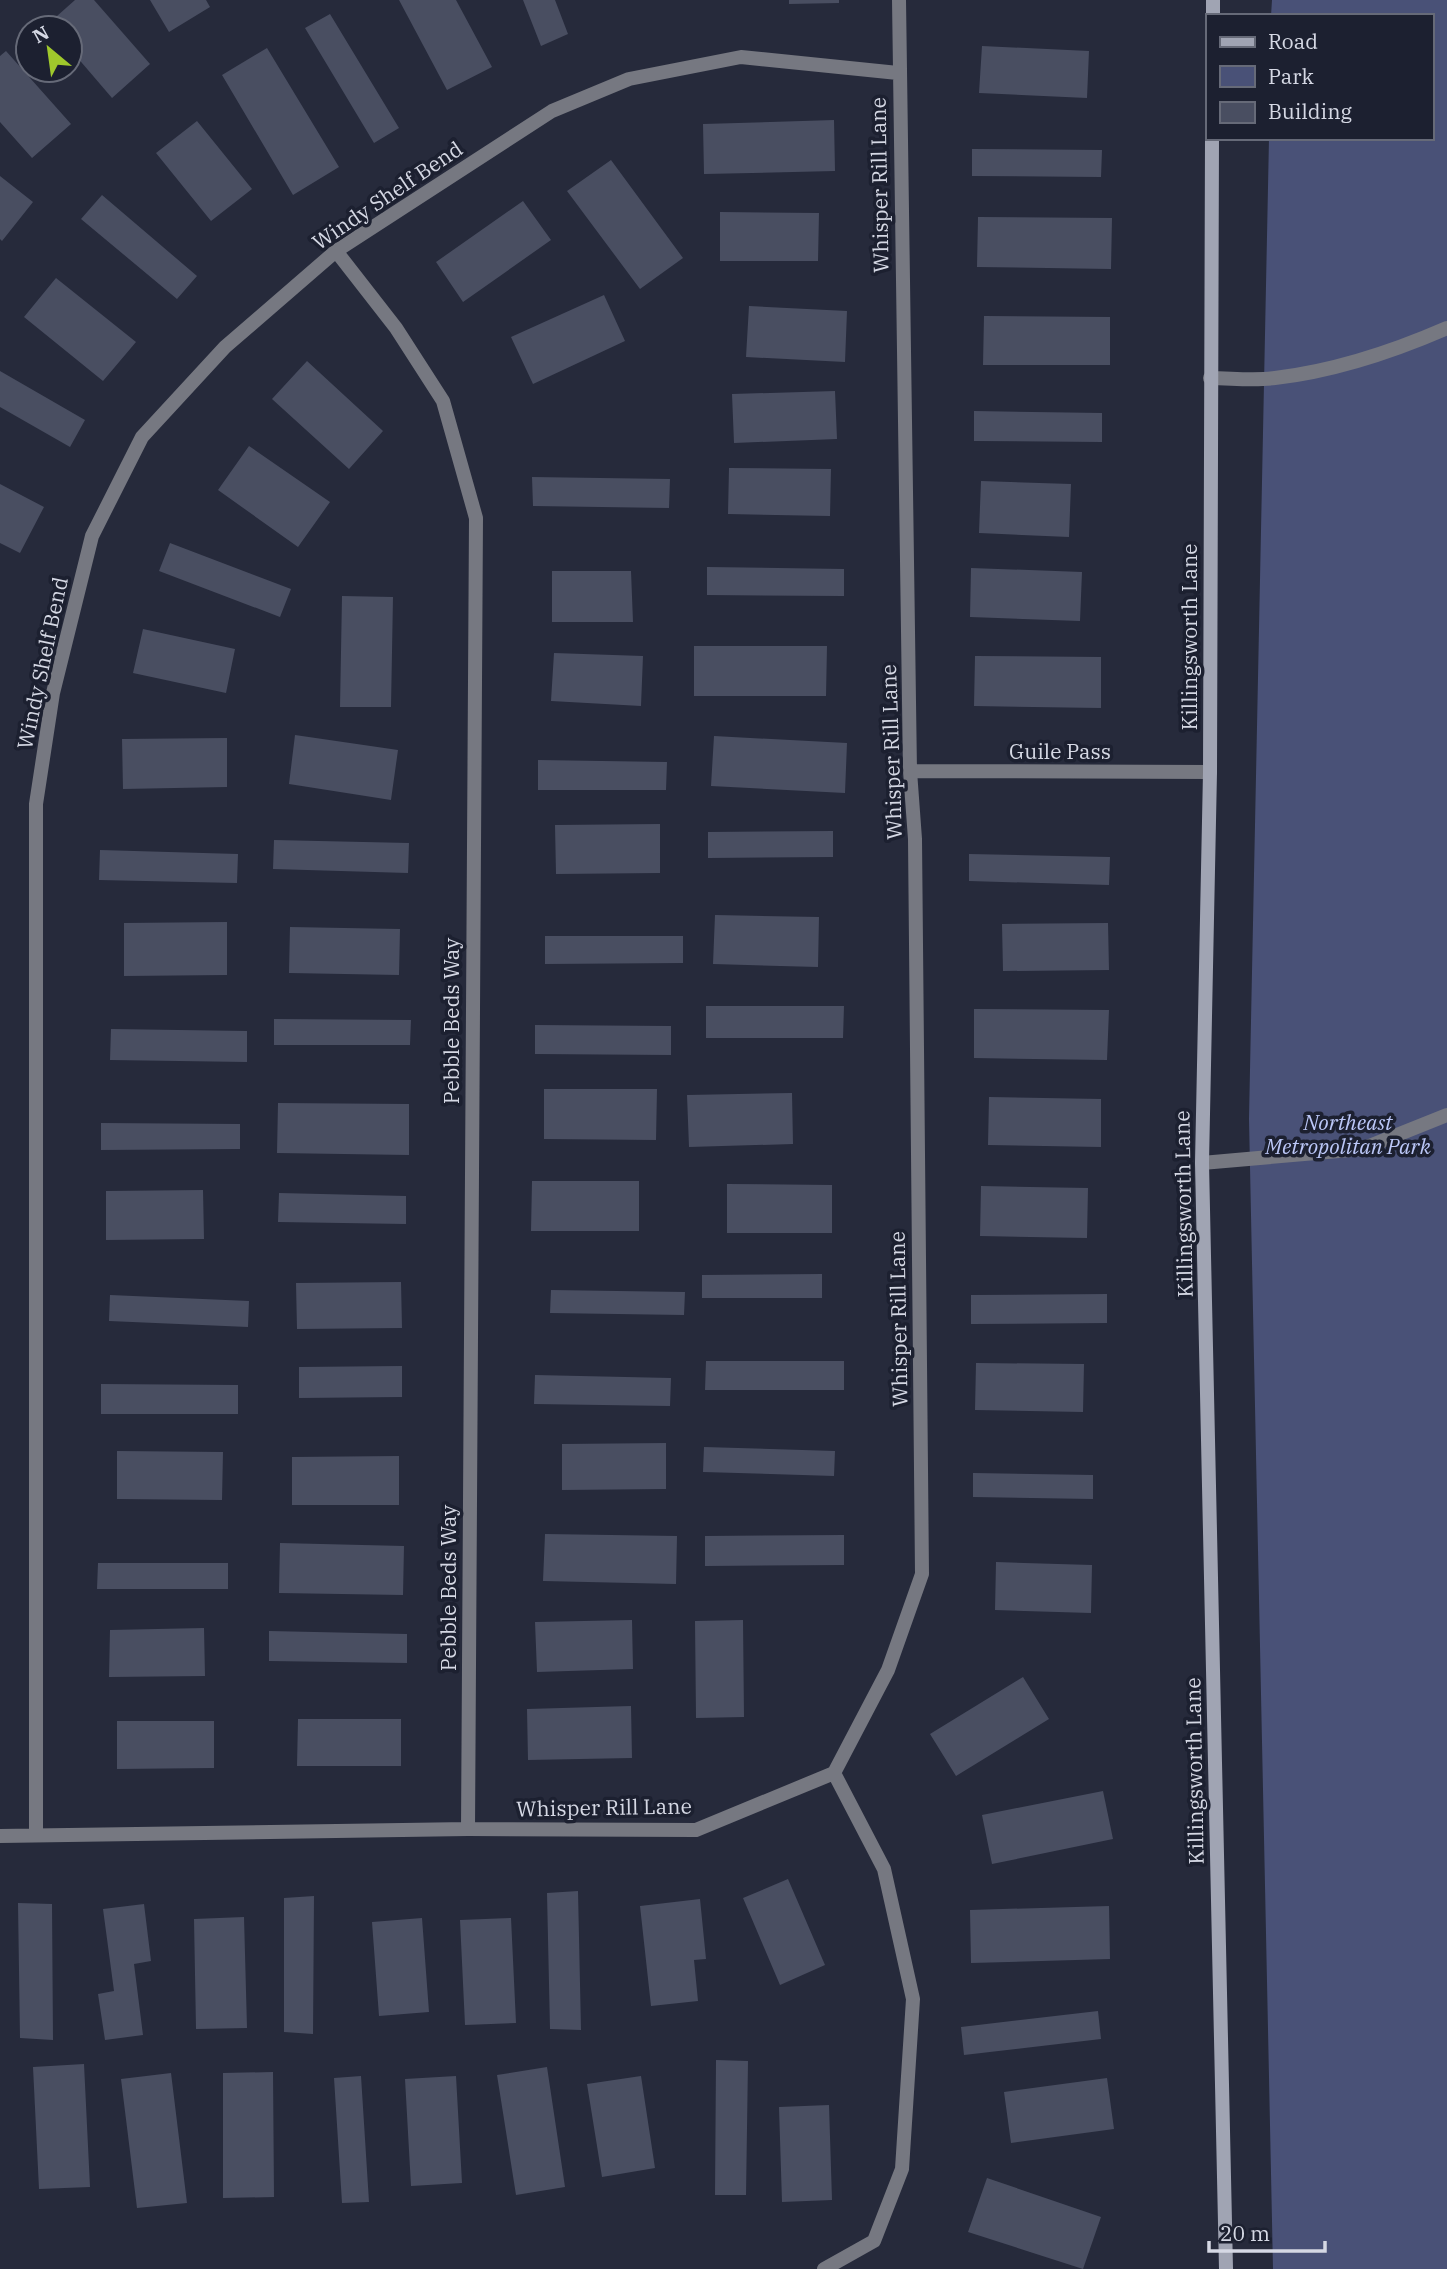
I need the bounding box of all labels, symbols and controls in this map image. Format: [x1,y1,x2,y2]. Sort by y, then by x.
north arrow [14,14,84,84]
legend [1206,14,1433,140]
text: N [28,20,53,48]
text: Road [1268,27,1318,55]
text: Park [1268,62,1315,90]
street label: Whisper Rill Lane [863,97,895,273]
text: Building [1268,97,1353,125]
street label: Windy Shelf Bend [306,134,468,256]
street label: Killingsworth Lane [1175,543,1203,731]
street label: Windy Shelf Bend [10,574,74,752]
street label: Whisper Rill Lane [874,664,908,840]
street label: Guile Pass [1009,737,1111,765]
street label: Pebble Beds Way [437,937,465,1104]
park label: Northeast Metropolitan Park [1264,1108,1432,1160]
street label: Killingsworth Lane [1167,1110,1199,1298]
street label: Whisper Rill Lane [882,1231,914,1407]
street label: Pebble Beds Way [434,1504,462,1671]
street label: Killingsworth Lane [1178,1677,1210,1865]
street label: Whisper Rill Lane [516,1791,692,1823]
scale bar [1209,2210,1324,2254]
text: 20 m [1220,2219,1270,2247]

